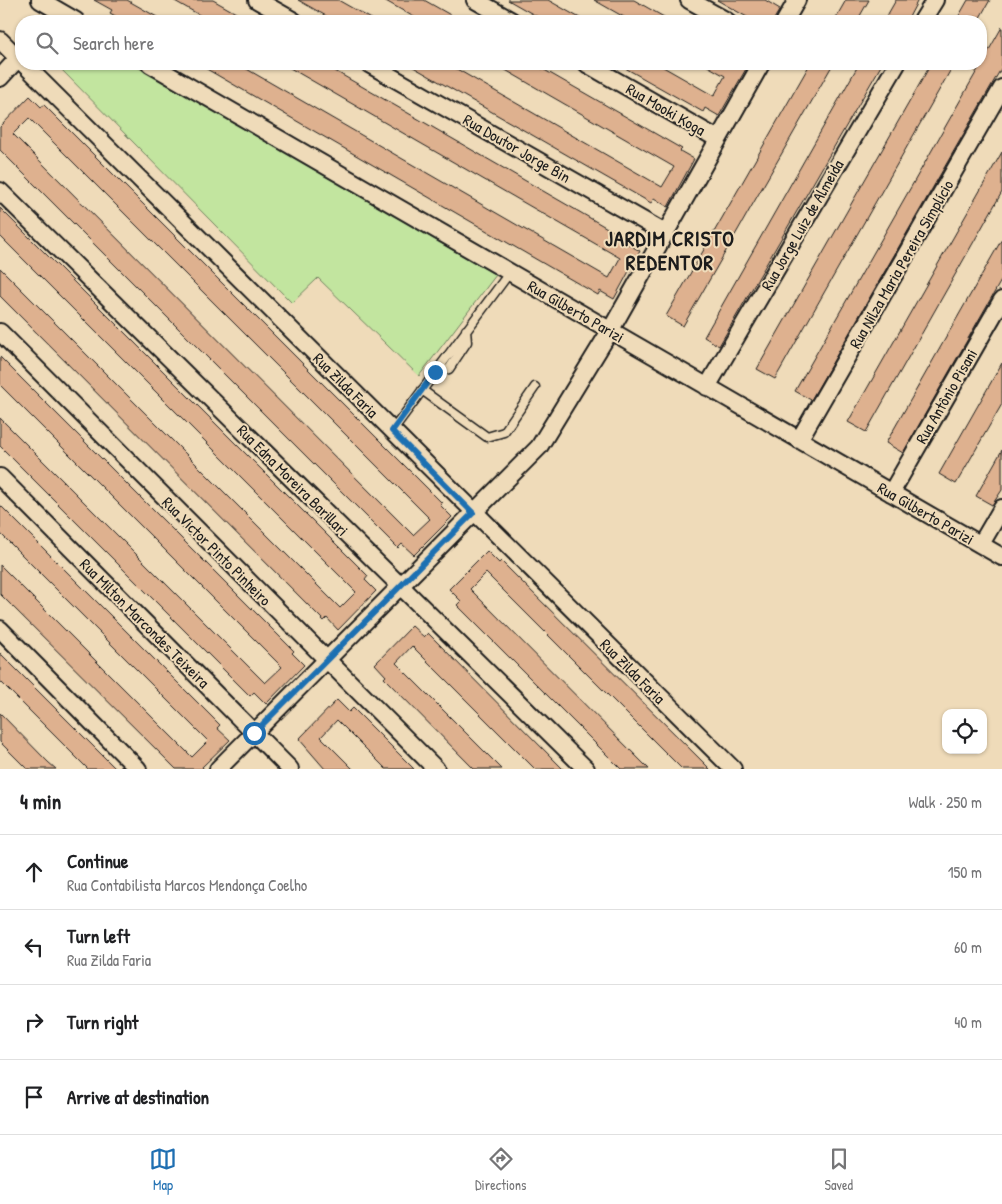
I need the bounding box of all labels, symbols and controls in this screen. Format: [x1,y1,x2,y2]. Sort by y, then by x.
search box [15,15,987,70]
icon: search [33,29,61,57]
text: Search here [73,30,154,56]
street label: Rua Mooki Koga [622,77,710,141]
street label: Rua Doutor Jorge Bin [459,108,575,188]
street label: Rua Jorge Luiz de Almeida [756,156,848,294]
street label: Rua Nilza Maria Pereira Simplício [844,175,959,352]
district label: JARDIM CRISTO REDENTOR [605,224,735,277]
street label: Rua Gilberto Parizi [524,274,628,348]
street label: Rua Antônio Pisani [910,345,982,447]
street label: Rua Zilda Faria [309,348,383,422]
route end [424,361,447,384]
street label: Rua Edna Moreira Barillari [232,419,354,541]
street label: Rua Gilberto Parizi [874,476,978,550]
street label: Rua Victor Pinto Pinheiro [158,492,277,611]
street label: Rua Milton Marcondes Teixeira [75,553,215,693]
street label: Rua Zilda Faria [596,634,670,708]
map controls [942,709,987,754]
button: locate [942,709,987,754]
route start [243,722,266,745]
text: 4 min [20,787,61,816]
text: Walk · 250 m [908,791,982,813]
text: Continue [67,848,128,874]
icon: ahead [20,858,48,886]
text: 150 m [948,861,982,883]
text: Rua Contabilista Marcos Mendonça Coelho [67,874,307,896]
text: Turn left [67,923,130,949]
icon: left [20,933,48,961]
text: 60 m [954,936,982,958]
text: Rua Zilda Faria [67,949,151,971]
icon: right [20,1008,48,1036]
text: Turn right [67,1009,138,1035]
text: 40 m [954,1011,982,1033]
icon: arrive [20,1083,48,1111]
text: Arrive at destination [67,1084,209,1110]
tab: Map [149,1145,177,1194]
tab: Directions [475,1145,526,1194]
tab: Saved [824,1145,853,1194]

